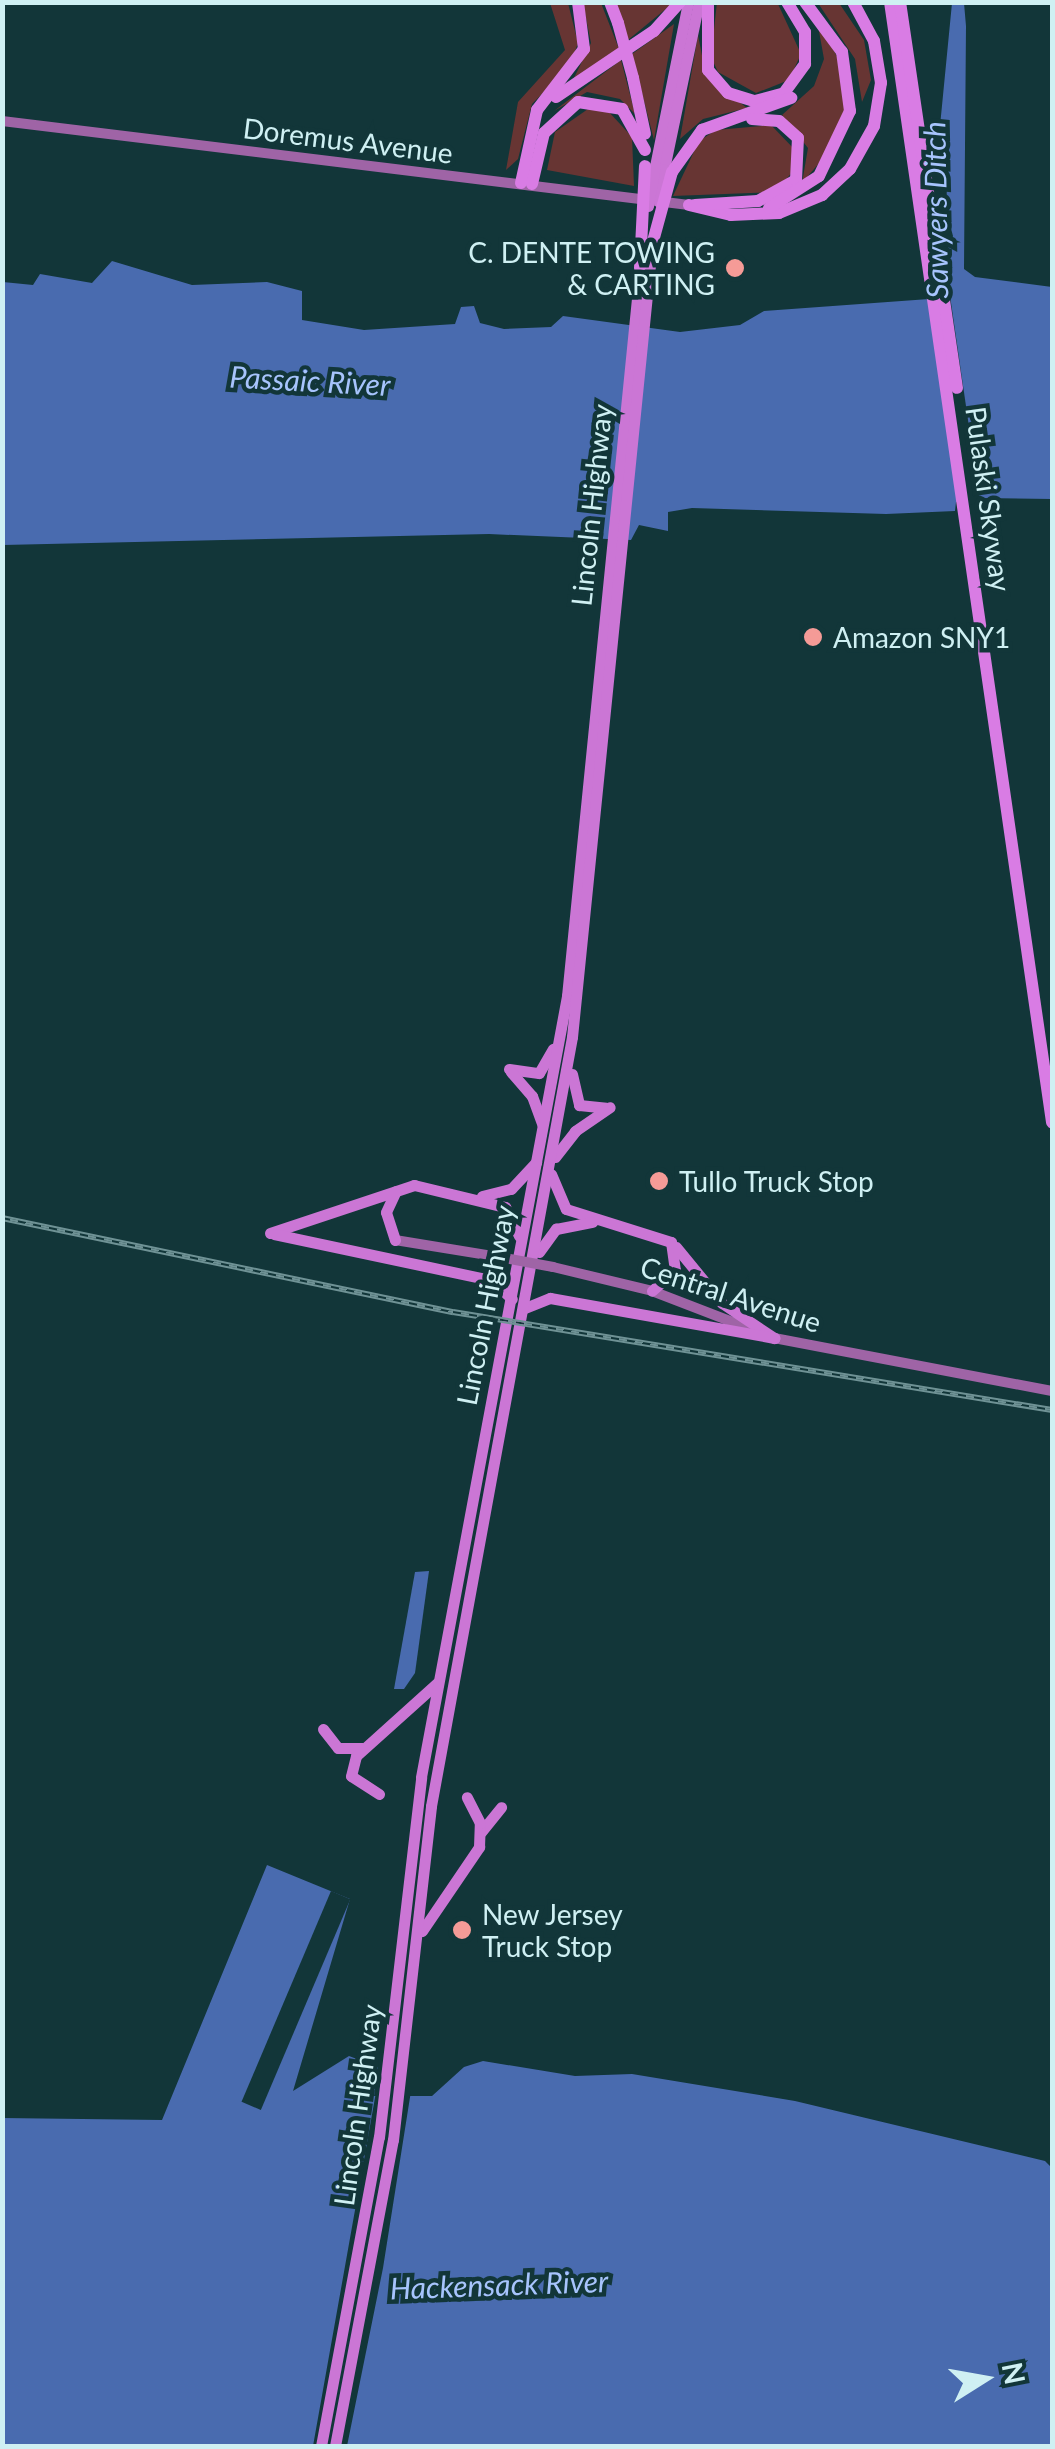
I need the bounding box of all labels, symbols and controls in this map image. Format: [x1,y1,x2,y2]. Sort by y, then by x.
street label: Doremus Avenue [241,110,455,170]
water label: Sawyers Ditch [915,121,955,299]
place label: C. DENTE TOWING & CARTING [467,235,715,301]
marker: C. DENTE TOWING & CARTING [724,257,746,279]
water label: Passaic River [229,358,391,402]
street label: Lincoln Highway [564,402,618,608]
street label: Pulaski Skyway [959,404,1019,594]
place label: Amazon SNY1 [833,620,1010,654]
marker: Amazon SNY1 [802,626,824,648]
place label: Tullo Truck Stop [679,1164,875,1198]
marker: Tullo Truck Stop [648,1170,670,1192]
street label: Lincoln Highway [449,1202,521,1408]
street label: Central Avenue [636,1249,826,1339]
place label: New Jersey Truck Stop [482,1897,624,1963]
marker: New Jersey Truck Stop [451,1919,473,1941]
street label: Lincoln Highway [326,2002,388,2208]
water label: Hackensack River [389,2262,609,2306]
north arrow [935,2329,1035,2429]
text: N [996,2359,1033,2387]

